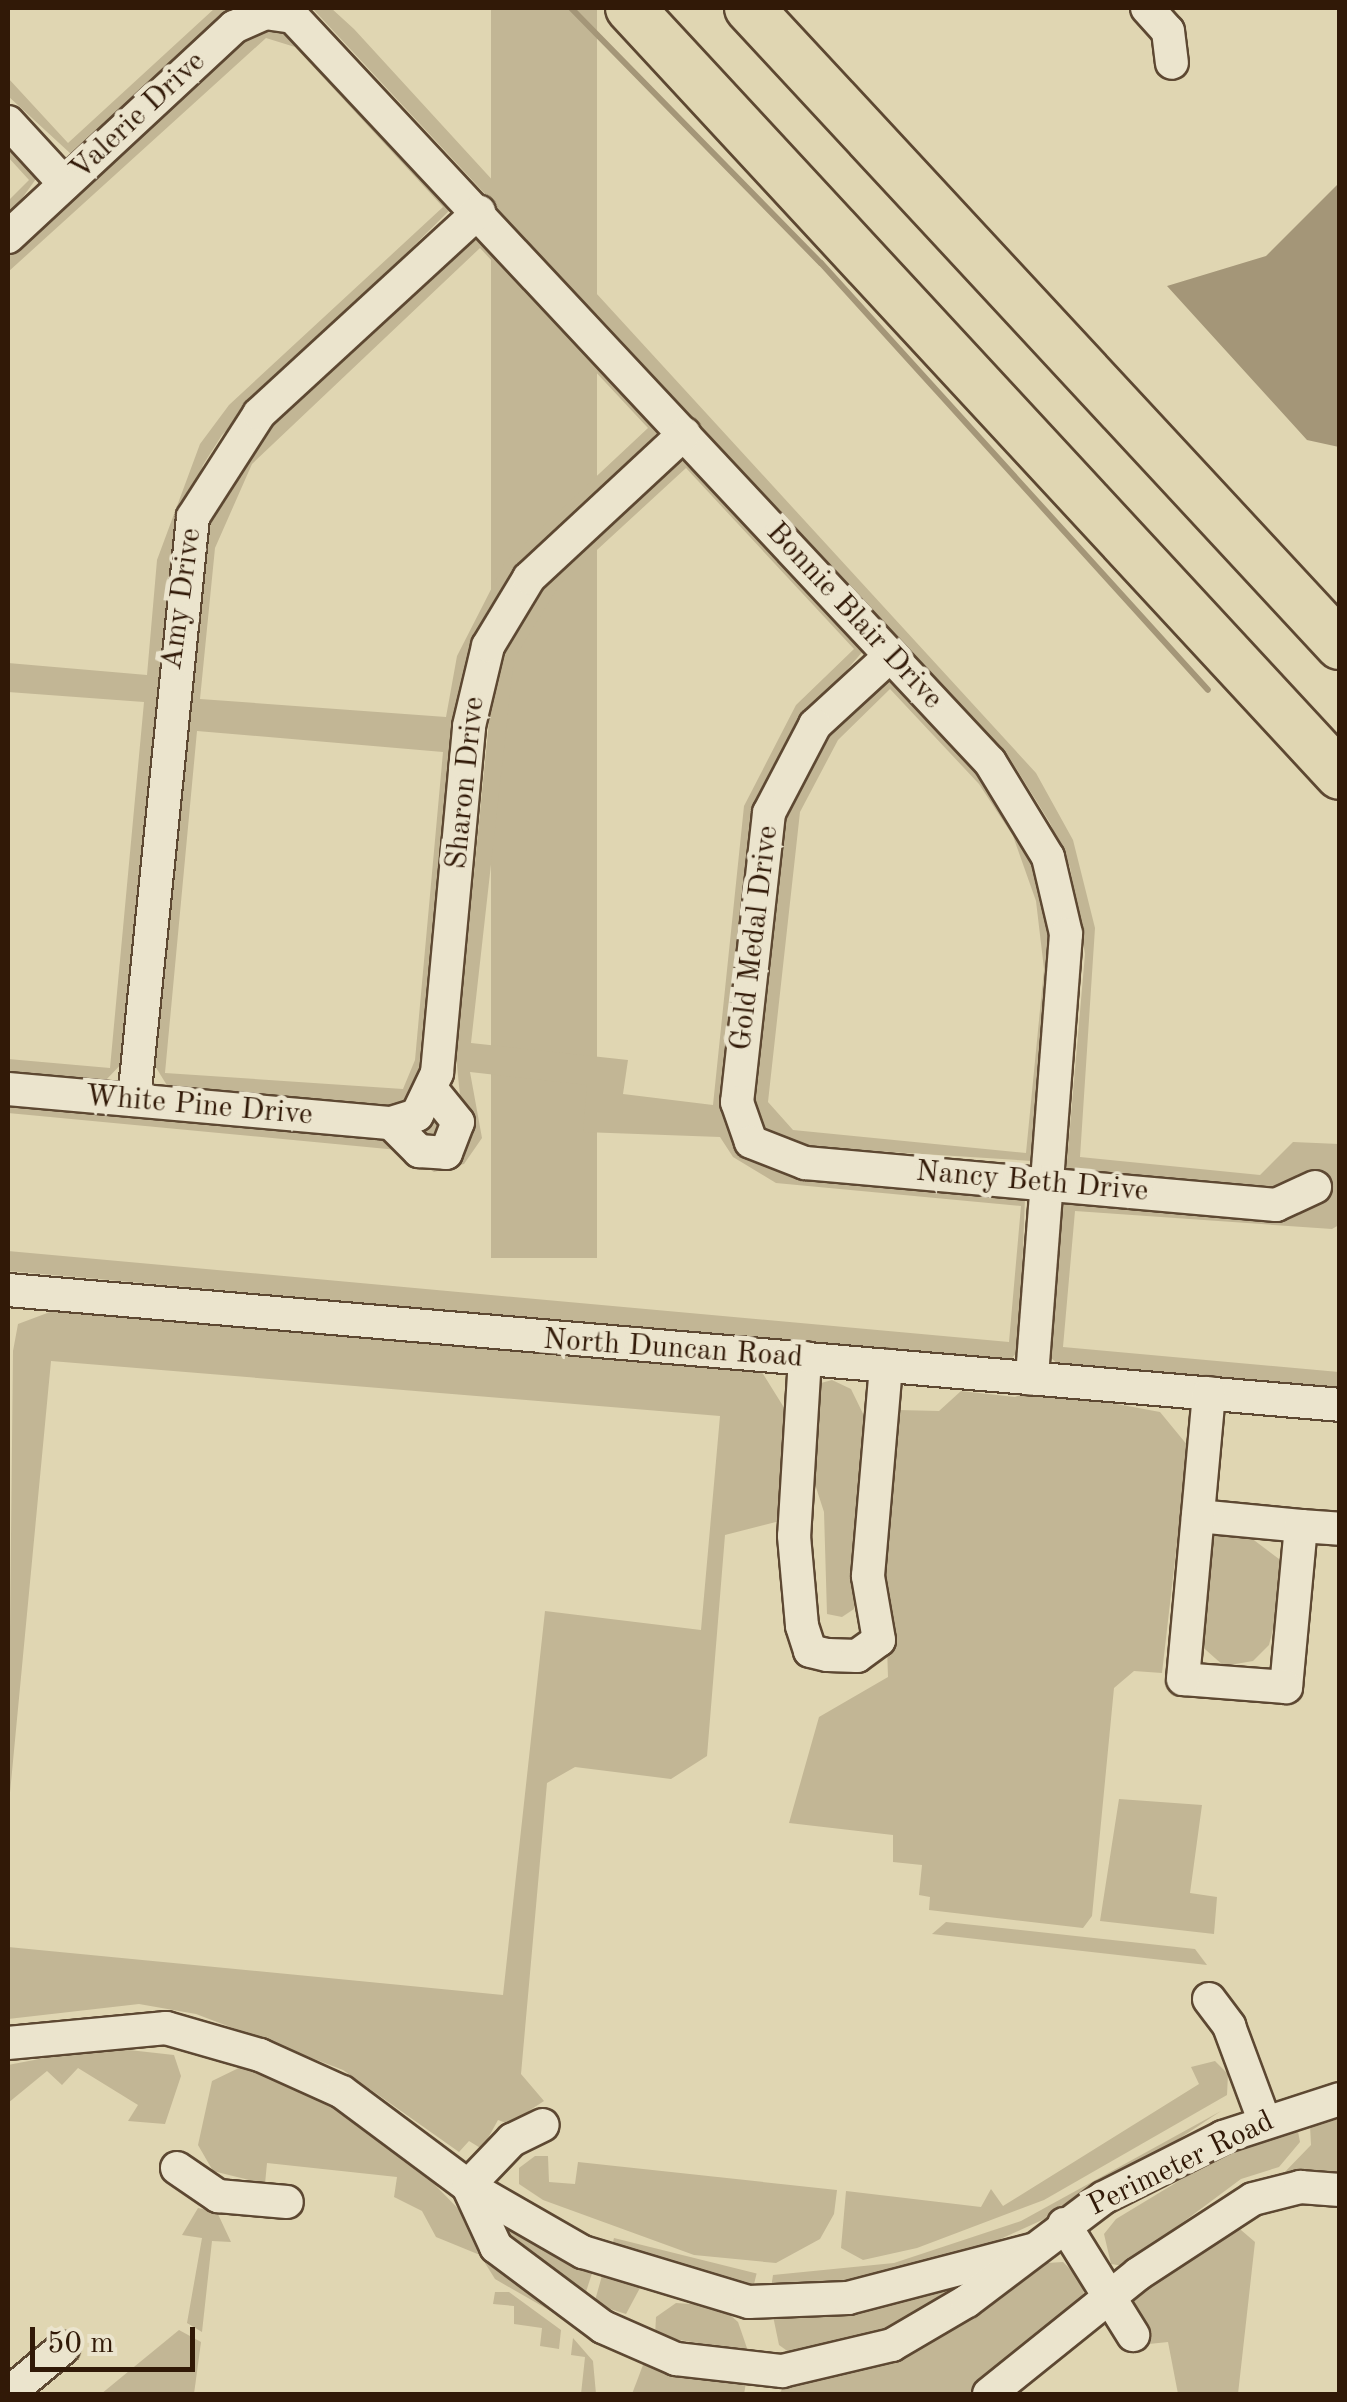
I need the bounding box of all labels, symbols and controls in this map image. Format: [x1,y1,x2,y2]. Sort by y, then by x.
street label: Valerie Drive [63,44,213,188]
street label: Bonnie Blair Drive [758,515,950,717]
street label: Amy Drive [154,526,210,672]
street label: Sharon Drive [439,695,493,871]
street label: Gold Medal Drive [723,823,787,1053]
street label: White Pine Drive [84,1078,314,1134]
street label: Nancy Beth Drive [914,1154,1150,1210]
street label: North Duncan Road [542,1322,804,1376]
street label: Perimeter Road [1082,2103,1280,2225]
scale bar [35,2307,200,2369]
text: 50 m [47,2329,114,2359]

